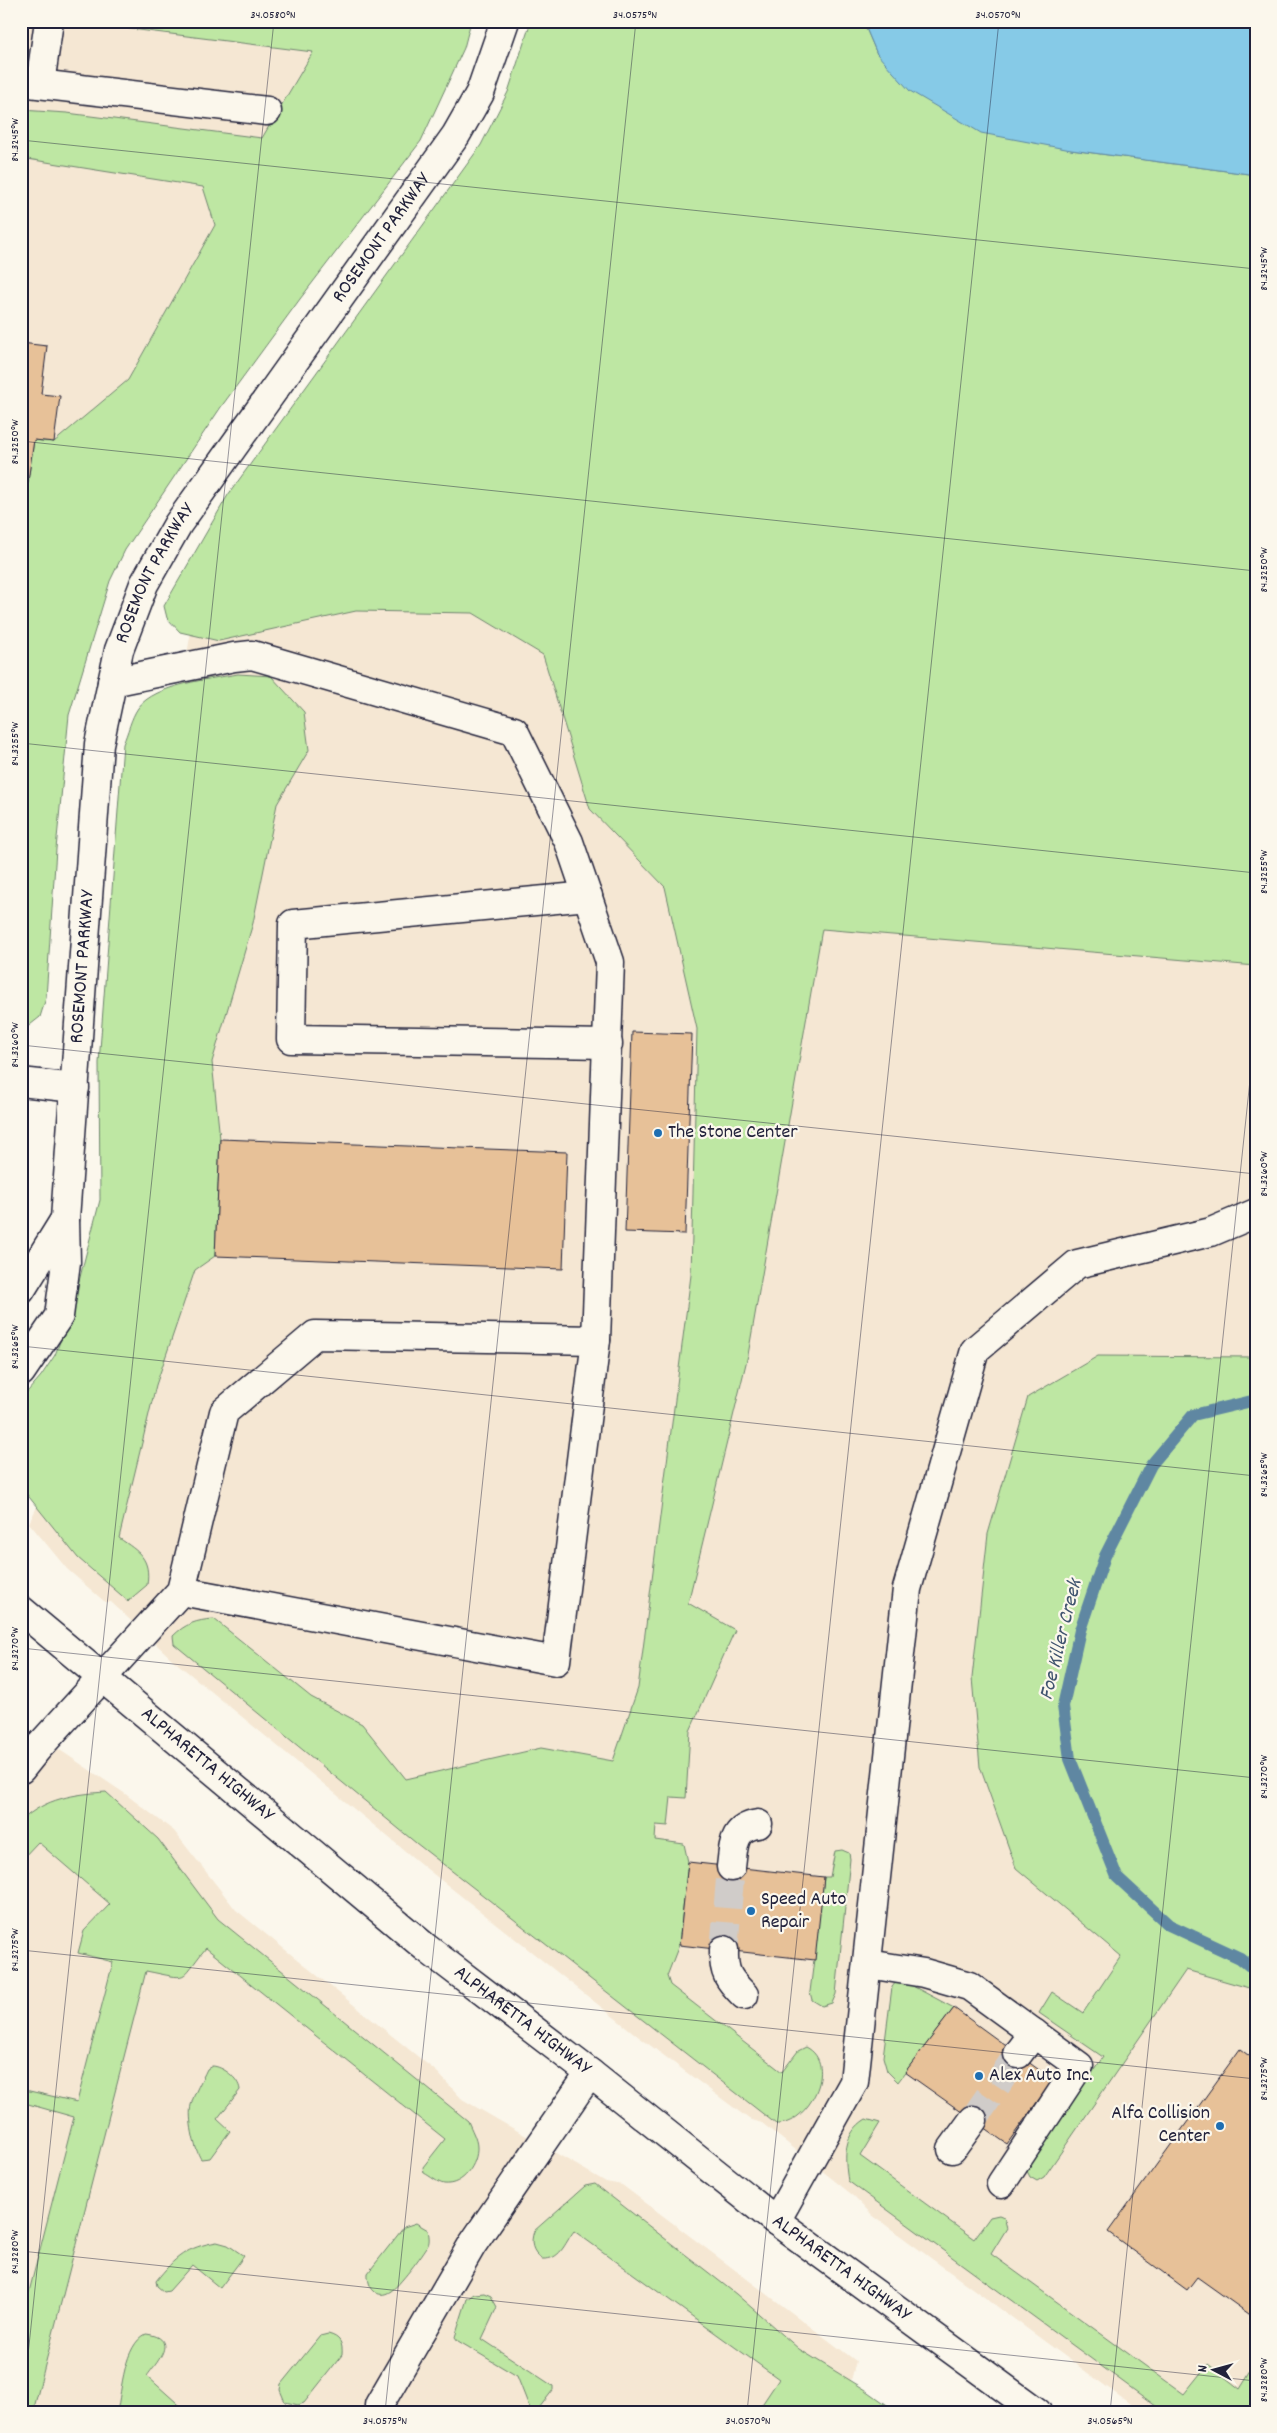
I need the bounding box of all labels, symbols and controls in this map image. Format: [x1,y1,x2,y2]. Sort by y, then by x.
text: 34.0580°N [250,7,296,24]
text: 34.0575°N [613,7,657,24]
text: 34.0570°N [975,7,1021,24]
text: 84.3245°W [7,118,24,162]
street label: ROSEMONT PARKWAY [326,167,439,309]
text: 84.3245°W [1256,247,1273,291]
text: 84.3250°W [7,419,24,465]
street label: ROSEMONT PARKWAY [109,498,202,648]
text: 84.3250°W [1256,547,1273,593]
text: 84.3255°W [7,722,24,766]
text: 84.3255°W [1256,850,1273,894]
street label: ROSEMONT PARKWAY [64,889,103,1044]
text: 84.3260°W [7,1022,24,1068]
place label: The Stone Center [668,1119,798,1147]
marker: The Stone Center [652,1127,664,1139]
text: 84.3260°W [1256,1151,1273,1197]
text: 84.3265°W [7,1325,24,1369]
text: 84.3265°W [1256,1453,1273,1497]
water label: Foe Killer Creek [1033,1574,1092,1703]
text: 84.3270°W [7,1627,24,1671]
street label: ALPHARETTA HIGHWAY [134,1701,280,1829]
text: 84.3270°W [1256,1755,1273,1799]
place label: Speed Auto Repair [761,1886,847,1937]
marker: Speed Auto Repair [745,1905,757,1917]
text: 84.3275°W [7,1928,24,1972]
street label: ALPHARETTA HIGHWAY [447,1959,597,2083]
text: 84.3275°W [1256,2057,1273,2101]
place label: Alex Auto Inc. [989,2062,1093,2090]
marker: Alex Auto Inc. [973,2070,985,2082]
place label: Alfa Collision Center [1111,2100,1211,2151]
marker: Alfa Collision Center [1214,2120,1226,2132]
street label: ALPHARETTA HIGHWAY [766,2208,917,2329]
text: 84.3280°W [7,2230,24,2274]
north arrow [1190,2346,1240,2396]
text: 84.3280°W [1256,2358,1273,2402]
text: N [1193,2364,1213,2373]
text: 34.0575°N [363,2413,407,2430]
text: 34.0570°N [725,2413,771,2430]
text: 34.0565°N [1087,2413,1133,2430]

